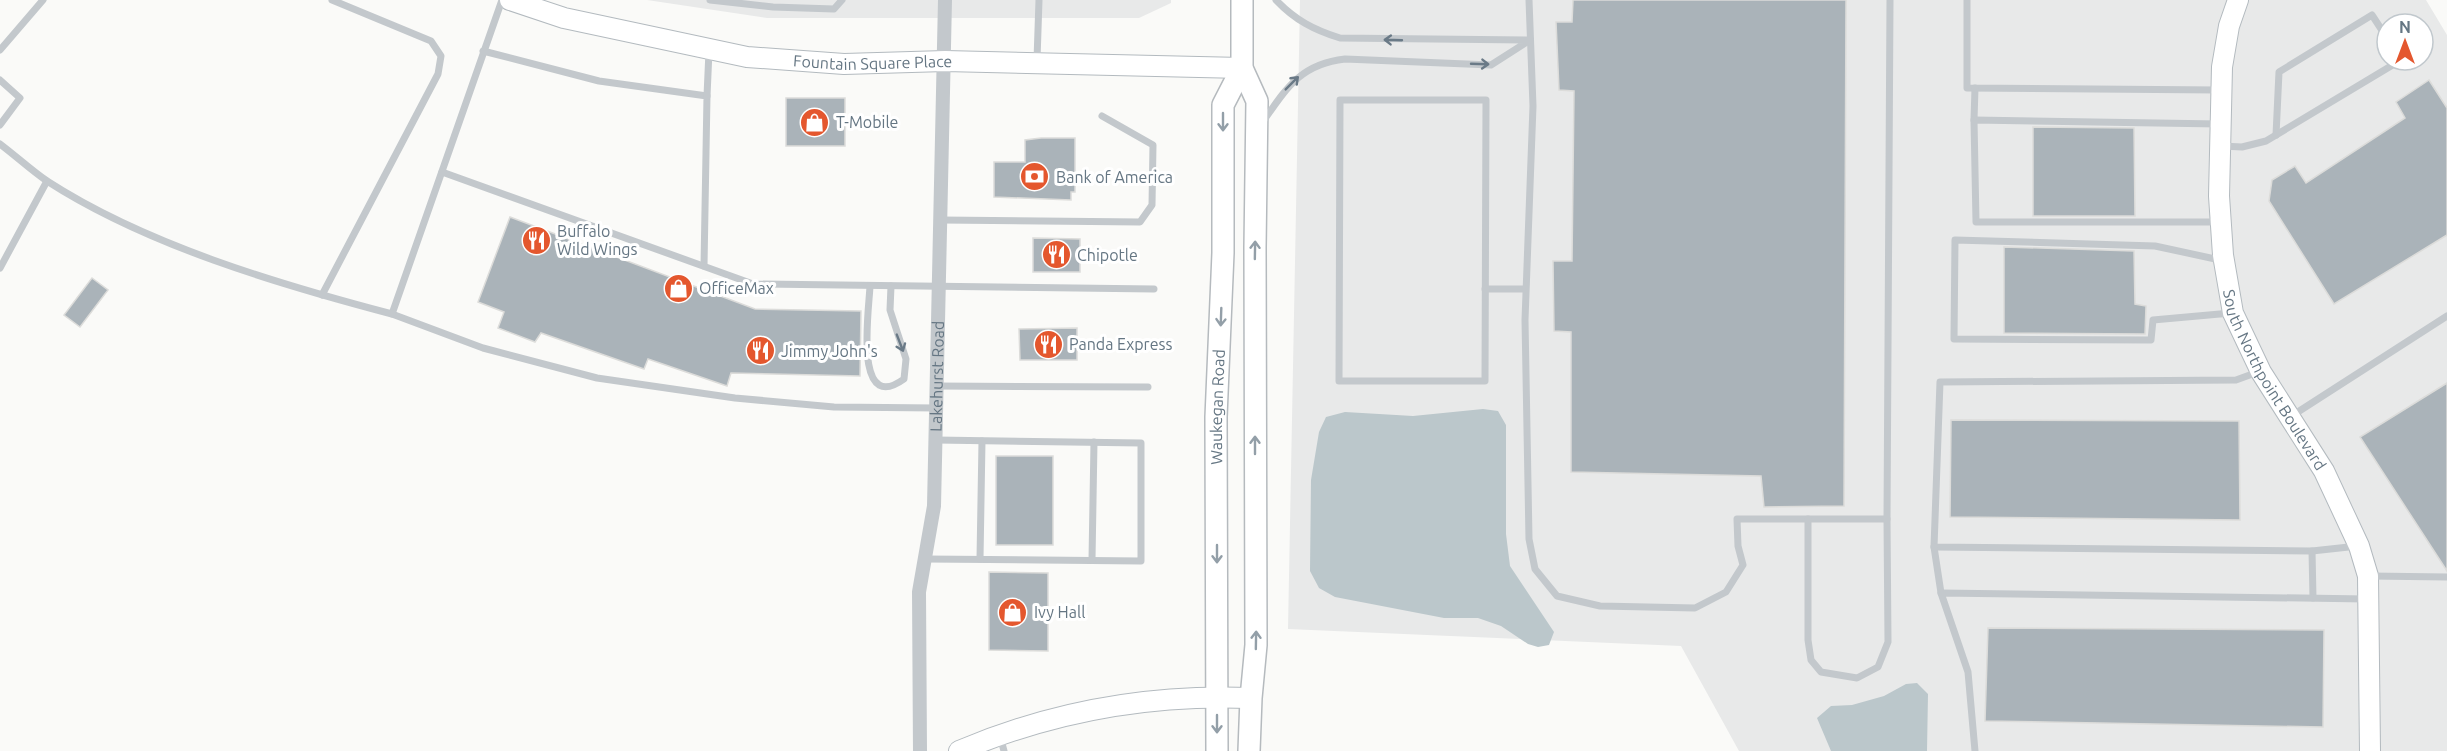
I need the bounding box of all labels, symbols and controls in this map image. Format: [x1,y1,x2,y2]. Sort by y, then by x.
north arrow [2375,12,2435,72]
text: N [2399,18,2411,36]
one-way arrow [1384,34,1404,46]
street label: Fountain Square Place [793,51,953,73]
one-way arrow [1469,59,1489,70]
one-way arrow [1285,76,1299,91]
shop icon: T-Mobile [799,106,831,138]
one-way arrow [1217,111,1229,131]
place label: T-Mobile [836,113,898,131]
bank icon: Bank of America [1019,161,1051,193]
place label: Bank of America [1056,168,1173,186]
place label: Buffalo Wild Wings [557,222,638,258]
restaurant icon: Buffalo Wild Wings [520,224,552,256]
restaurant icon: Chipotle [1040,239,1072,271]
one-way arrow [1249,240,1261,260]
place label: Chipotle [1077,246,1138,264]
shop icon: OfficeMax [662,272,694,304]
place label: OfficeMax [699,279,774,297]
street label: South Northpoint Boulevard [2220,288,2330,473]
one-way arrow [1215,306,1226,326]
street label: Lakehurst Road [927,321,947,432]
restaurant icon: Panda Express [1032,328,1064,360]
one-way arrow [895,333,906,352]
restaurant icon: Jimmy John's [744,335,776,367]
place label: Panda Express [1069,335,1172,353]
place label: Jimmy John's [781,342,878,360]
street label: Waukegan Road [1207,349,1228,465]
one-way arrow [1249,435,1261,455]
one-way arrow [1211,543,1223,563]
shop icon: Ivy Hall [997,596,1029,628]
place label: Ivy Hall [1034,603,1085,621]
one-way arrow [1250,630,1262,650]
one-way arrow [1211,713,1223,733]

